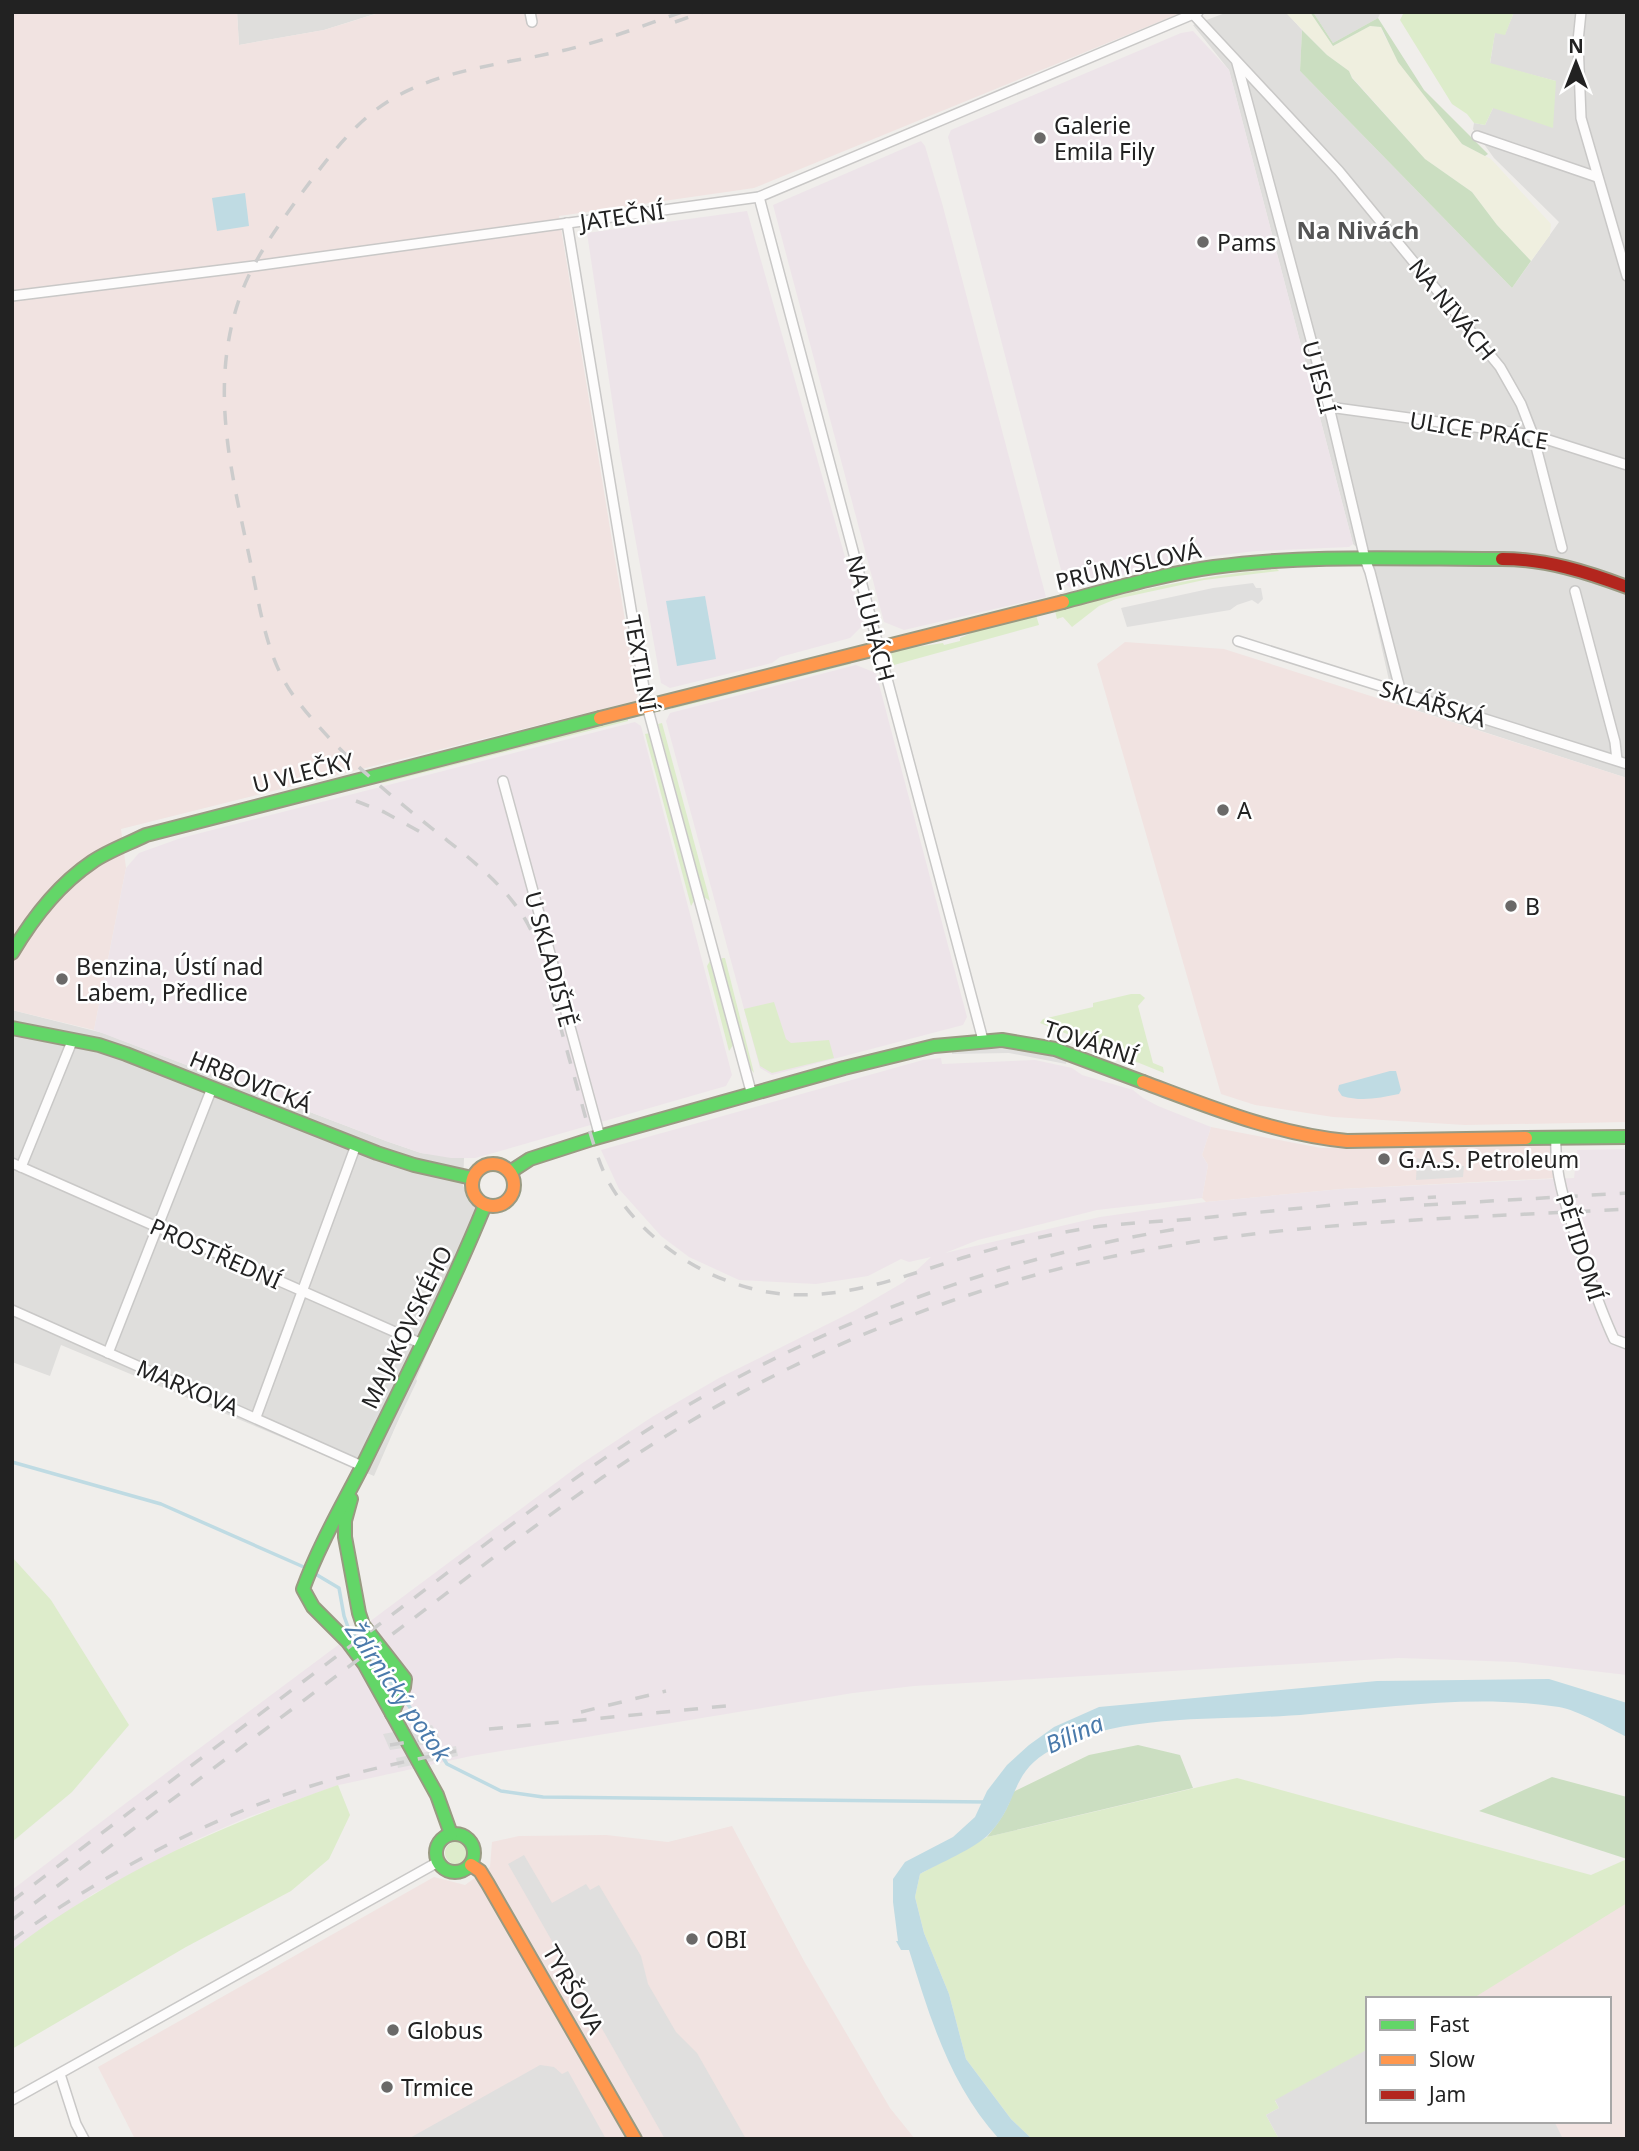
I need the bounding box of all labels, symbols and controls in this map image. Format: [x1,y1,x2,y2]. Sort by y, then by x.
north arrow [1541,28,1611,98]
text: N [1568,33,1584,59]
place label: Galerie Emila Fily [1054,109,1155,167]
marker: Galerie Emila Fily [1032,130,1048,146]
street label: JATEČNÍ [576,194,666,238]
district label: Na Nivách [1297,213,1419,246]
place label: Pams [1217,226,1276,258]
marker: Pams [1195,234,1211,250]
street label: NA NIVÁCH [1402,251,1504,367]
street label: U JESLÍ [1295,337,1345,417]
street label: ULICE PRÁCE [1407,403,1551,457]
street label: PRŮMYSLOVÁ [1052,533,1204,597]
street label: NA LUHÁCH [839,551,903,685]
street label: TEXTILNÍ [617,612,665,714]
street label: SKLÁŘSKÁ [1376,672,1490,734]
street label: U VLEČKY [249,744,358,800]
place label: A [1237,794,1252,826]
marker: A [1215,802,1231,818]
street label: U SKLADIŠTĚ [518,888,584,1030]
place label: B [1525,890,1540,922]
marker: B [1503,898,1519,914]
place label: Benzina, Ústí nad Labem, Předlice [76,950,263,1008]
marker: Benzina, Ústí nad Labem, Předlice [54,971,70,987]
street label: TOVÁRNÍ [1040,1012,1142,1072]
street label: HRBOVICKÁ [185,1042,317,1120]
place label: G.A.S. Petroleum [1398,1143,1579,1175]
marker: G.A.S. Petroleum [1376,1151,1392,1167]
street label: PĚTIDOMÍ [1549,1189,1613,1305]
street label: PROSTŘEDNÍ [145,1210,287,1296]
street label: MAJAKOVSKÉHO [353,1240,459,1414]
street label: MARXOVA [132,1351,244,1423]
water label: Ždírnický potok [338,1614,460,1768]
water label: Bílina [1040,1705,1109,1760]
place label: OBI [706,1923,747,1955]
marker: OBI [684,1931,700,1947]
street label: TYRŠOVA [536,1939,613,2040]
legend [1366,1997,1611,2123]
text: Fast [1429,2010,1470,2038]
place label: Globus [407,2014,483,2046]
marker: Globus [385,2022,401,2038]
text: Slow [1429,2045,1475,2073]
place label: Trmice [401,2071,474,2103]
marker: Trmice [379,2079,395,2095]
text: Jam [1427,2080,1466,2108]

